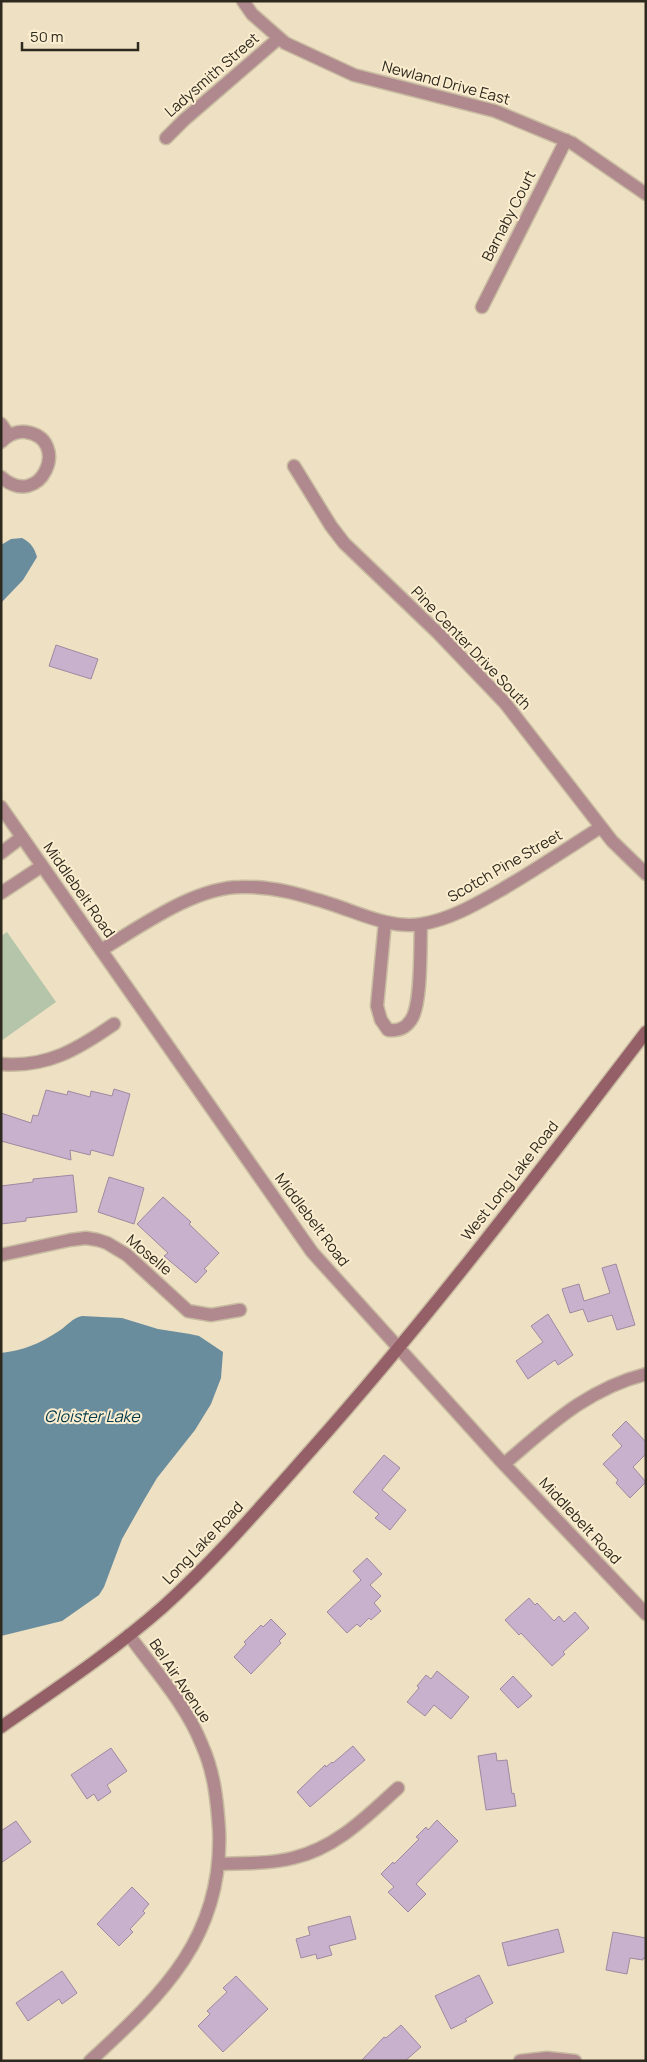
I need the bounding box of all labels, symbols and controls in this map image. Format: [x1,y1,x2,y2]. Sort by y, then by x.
scale bar [22,20,139,52]
text: 50 m [30,26,64,47]
street label: Ladysmith Street [160,28,263,122]
street label: Newland Drive East [380,55,512,110]
street label: Barnaby Court [477,167,540,265]
street label: Pine Center Drive South [407,581,536,714]
street label: Scotch Pine Street [443,824,566,907]
street label: Middlebelt Road [39,838,120,942]
street label: West Long Lake Road [456,1116,563,1245]
street label: Middlebelt Road [270,1169,354,1271]
street label: Moselle [122,1229,177,1280]
water label: Cloister Lake [44,1405,141,1427]
street label: Middlebelt Road [535,1473,626,1569]
street label: Long Lake Road [158,1497,248,1589]
street label: Bel Air Avenue [145,1635,216,1727]

